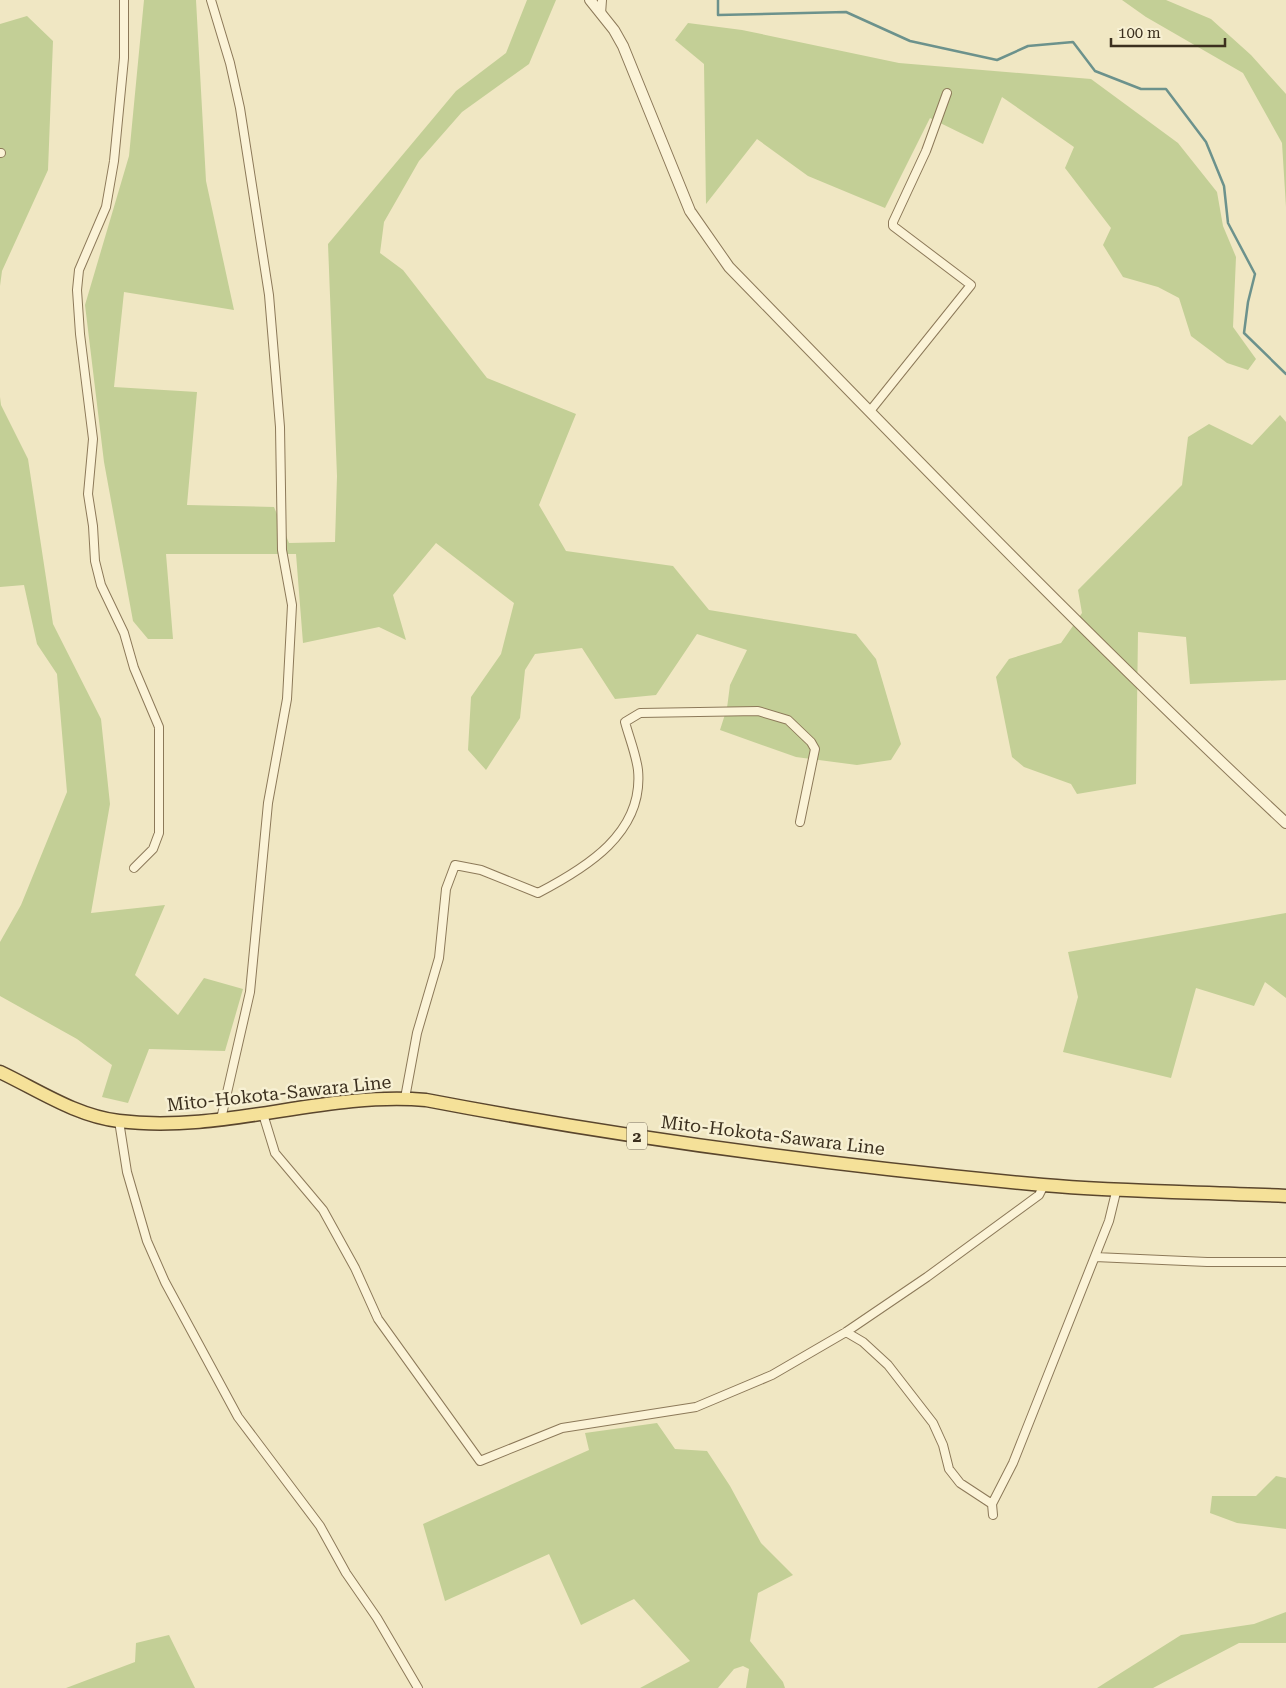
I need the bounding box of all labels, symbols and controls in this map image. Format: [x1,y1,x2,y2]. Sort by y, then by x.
scale bar [1111,15,1225,47]
text: 100 m [1118,24,1161,42]
street label: Mito-Hokota-Sawara Line [166,1071,392,1115]
street label: Mito-Hokota-Sawara Line [660,1111,886,1159]
road number: 2 [627,1122,647,1150]

